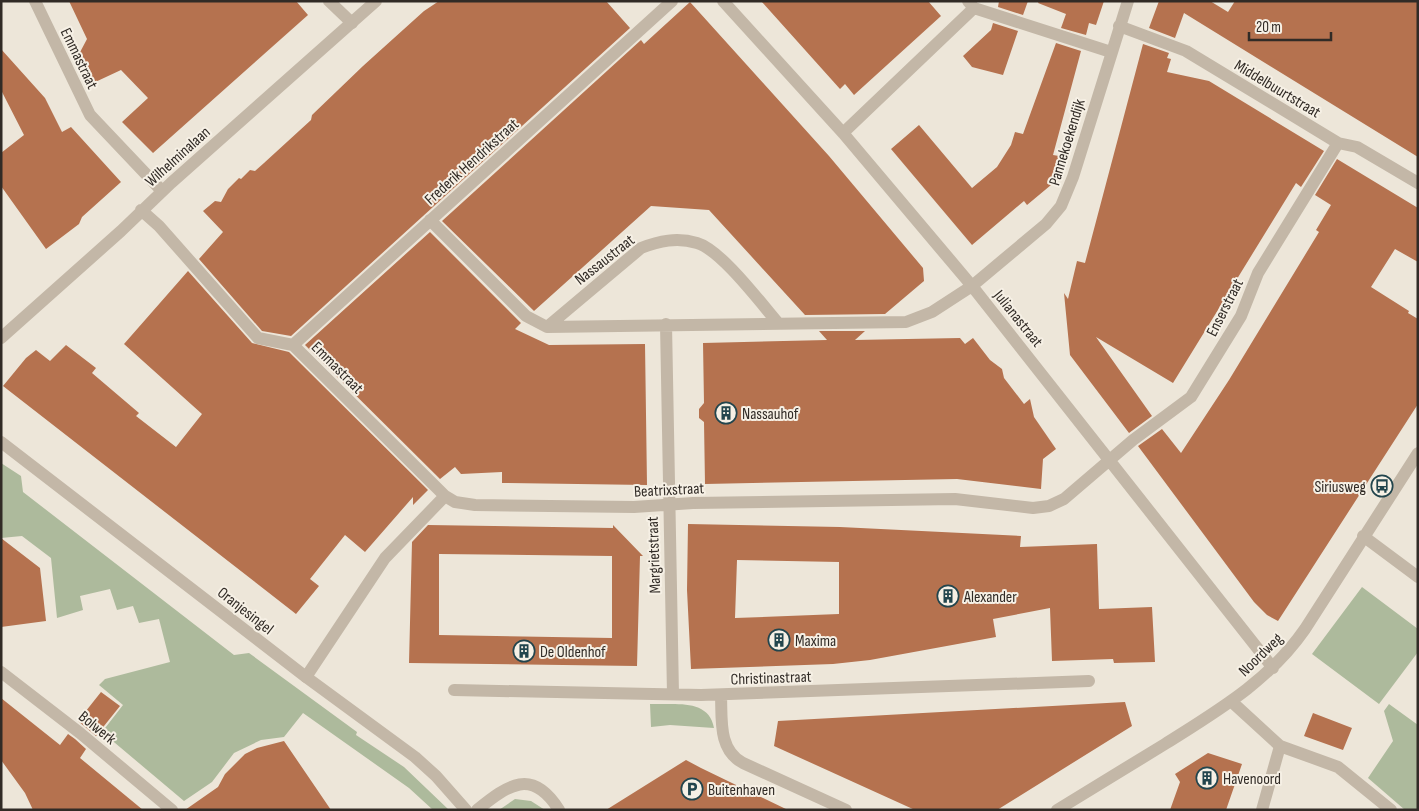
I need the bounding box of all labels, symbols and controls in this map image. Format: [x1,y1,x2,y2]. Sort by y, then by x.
scale bar [1249,10,1332,42]
text: 20 m [1256,18,1281,37]
street label: Emmastraat [56,25,102,92]
street label: Middelbuurtstraat [1231,56,1324,122]
street label: Pannekoekendijk [1045,97,1090,188]
street label: Frederik Hendrikstraat [421,115,523,209]
street label: Wilhelminalaan [142,123,214,191]
street label: Nassaustraat [571,231,639,289]
street label: Enserstraat [1203,276,1248,340]
street label: Julianastraat [989,286,1047,351]
street label: Emmastraat [307,338,367,398]
building icon: Nassauhof [714,401,738,425]
place label: Nassauhof [742,405,799,424]
bus stop icon: Siriusweg [1370,474,1394,498]
place label: Siriusweg [1314,478,1366,497]
street label: Beatrixstraat [633,479,705,502]
street label: Margrietstraat [644,516,665,594]
street label: Oranjesingel [213,583,277,639]
building icon: Alexander [936,584,960,608]
place label: Alexander [963,588,1017,607]
building icon: Maxima [767,628,791,652]
street label: Noordweg [1235,629,1287,681]
place label: Maxima [795,632,836,651]
building icon: De Oldenhof [512,639,536,663]
place label: De Oldenhof [540,643,606,662]
street label: Christinastraat [730,668,812,689]
street label: Bolwerk [74,707,120,749]
building icon: Havenoord [1195,766,1219,790]
place label: Havenoord [1223,770,1281,789]
parking icon: Buitenhaven [680,777,704,801]
place label: Buitenhaven [708,781,775,800]

